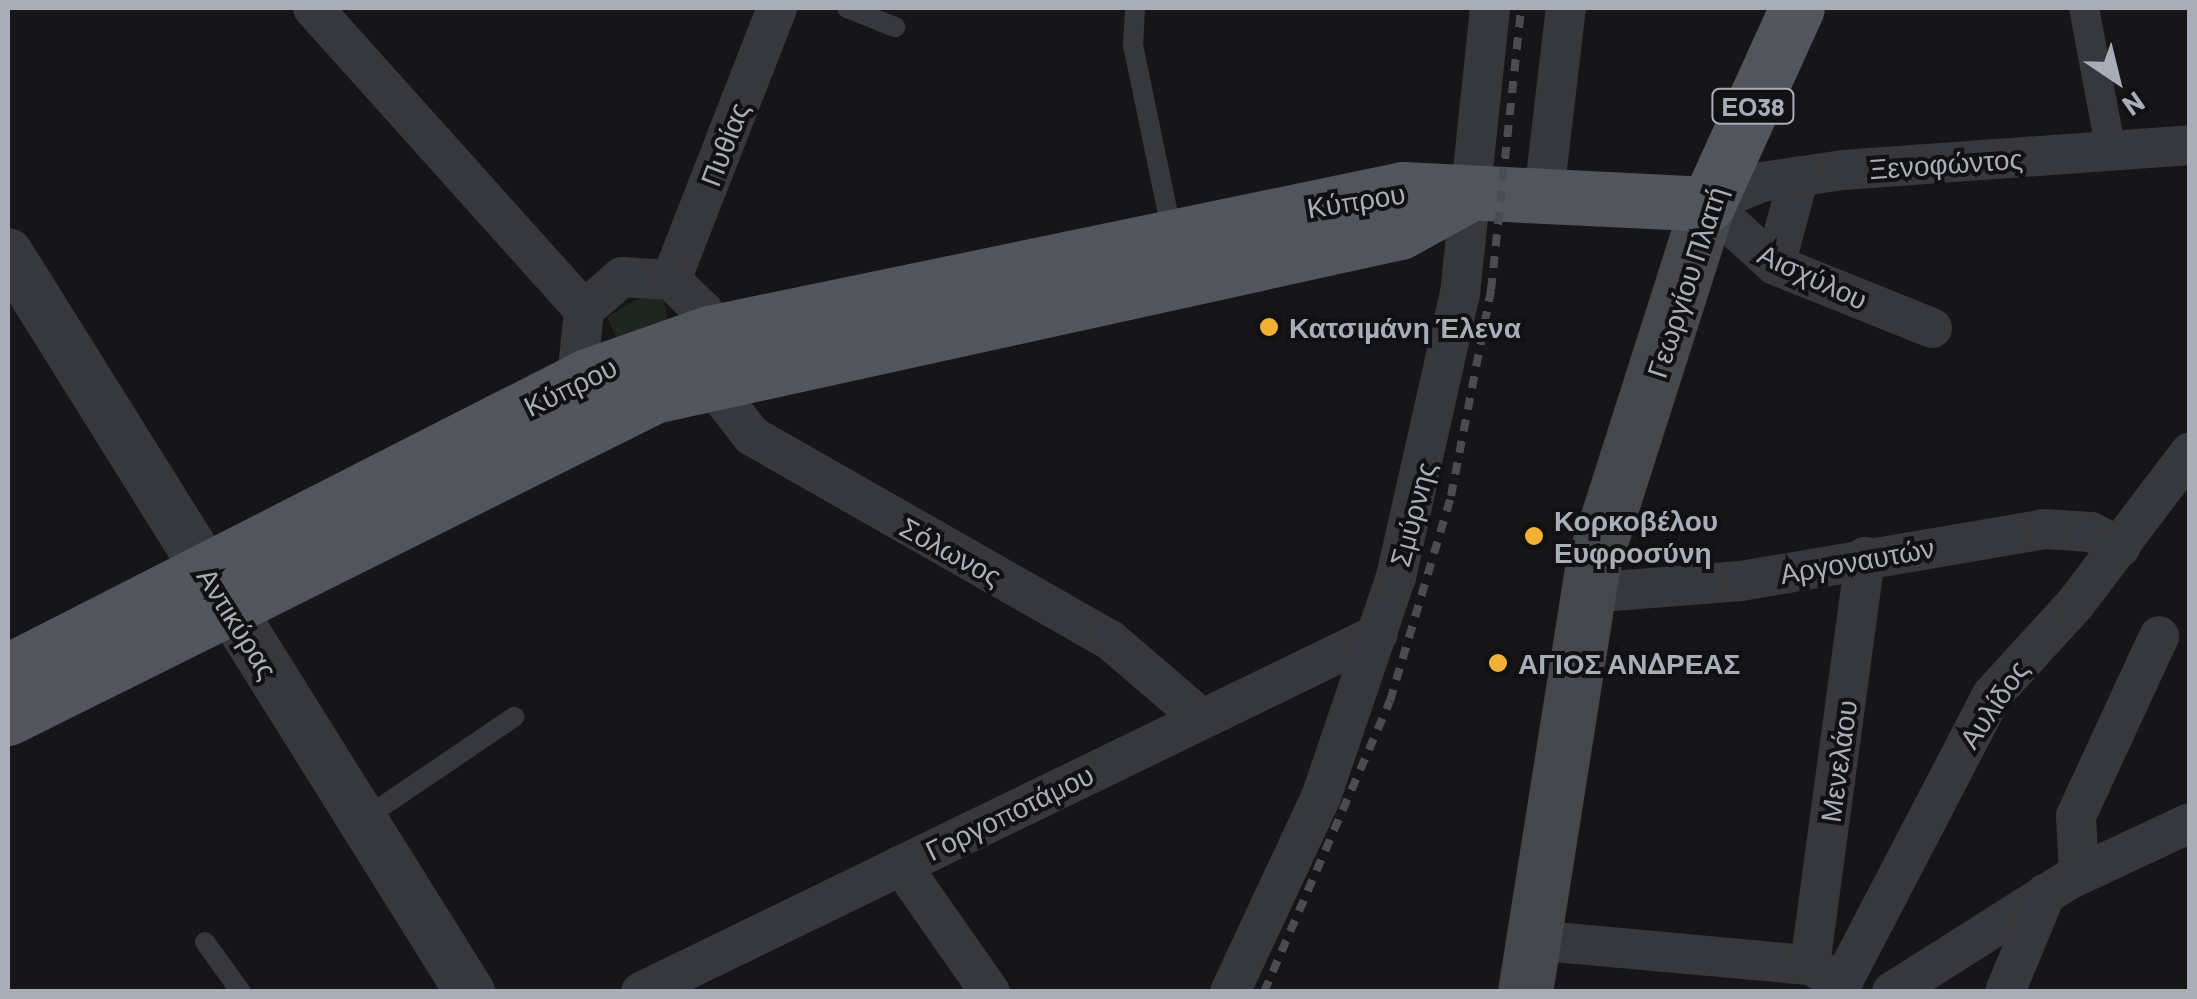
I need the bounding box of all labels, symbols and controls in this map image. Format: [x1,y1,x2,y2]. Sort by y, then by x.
north arrow [2067,30,2167,130]
text: N [2117,85,2152,124]
road number: ΕΟ38 [1710,86,1796,126]
street label: Πυθίας [693,97,755,191]
street label: Ξενοφώντος [1868,141,2024,185]
street label: Κύπρου [1305,176,1407,224]
street label: Γεωργίου Πλατή [1639,182,1733,382]
street label: Αισχύλου [1753,236,1873,316]
place label: Κατσιμάνη Έλενα [1289,310,1521,344]
marker: Κατσιμάνη Έλενα [1258,316,1280,338]
street label: Κύπρου [518,349,622,423]
street label: Σμύρνης [1382,458,1442,570]
place label: Κορκοβέλου Ευφροσύνη [1554,503,1718,569]
street label: Σόλωνος [894,509,1008,593]
marker: Κορκοβέλου Ευφροσύνη [1523,525,1545,547]
street label: Αργοναυτών [1777,530,1937,590]
street label: Αντικύρας [191,561,285,685]
place label: ΑΓΙΟΣ ΑΝΔΡΕΑΣ [1518,646,1740,680]
marker: ΑΓΙΟΣ ΑΝΔΡΕΑΣ [1487,652,1509,674]
street label: Αυλίδος [1951,654,2035,754]
street label: Μενελάου [1813,698,1863,824]
street label: Γοργοποτάμου [919,757,1099,867]

